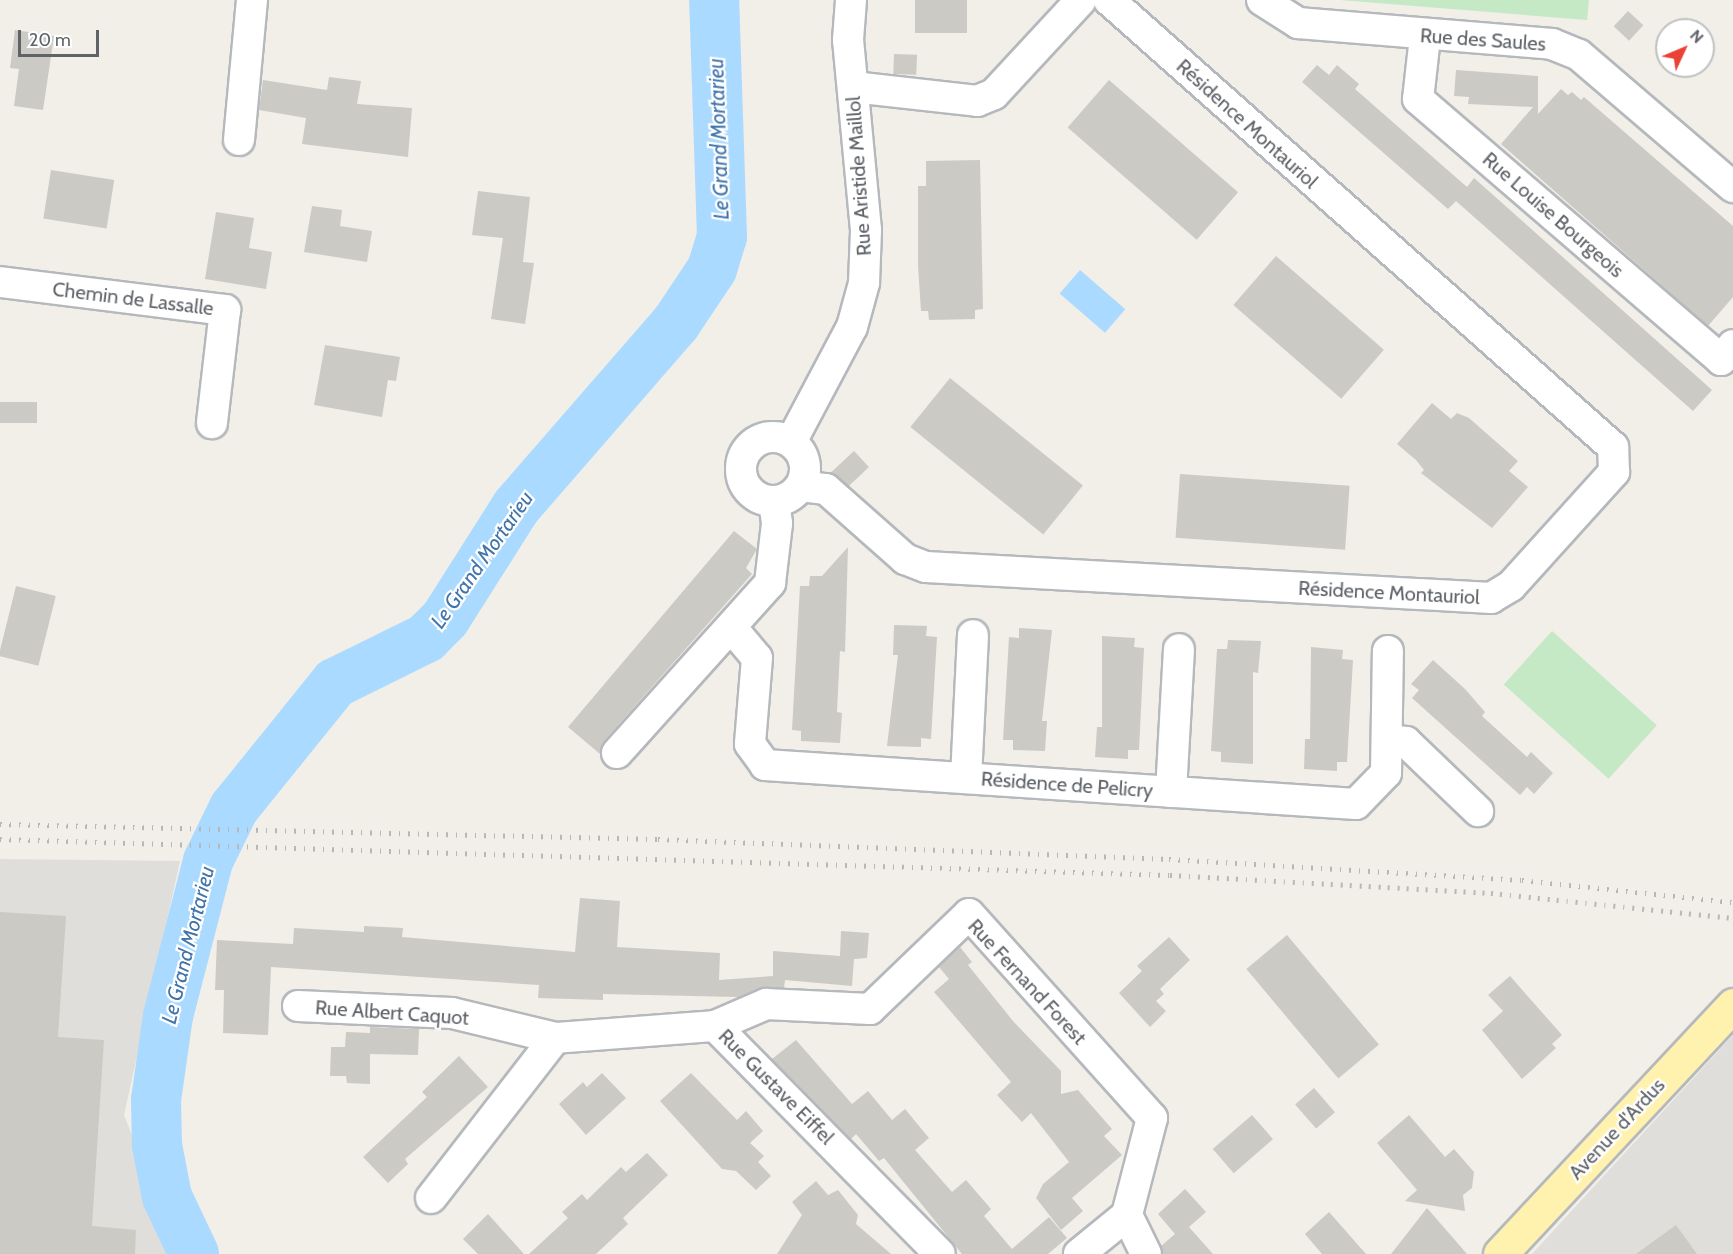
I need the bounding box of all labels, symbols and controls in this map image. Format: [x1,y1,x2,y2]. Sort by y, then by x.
scale bar [21,18,102,56]
north arrow [1655,18,1715,78]
street label: Rue des Saules [1419,24,1547,56]
text: N [1686,26,1708,47]
text: 20 m [29,29,71,51]
street label: Résidence Montauriol [1171,54,1323,194]
water label: Le Grand Mortarieu [704,58,734,220]
street label: Rue Aristide Maillol [841,95,877,257]
street label: Rue Louise Bourgeois [1478,147,1628,283]
street label: Chemin de Lassalle [51,277,215,321]
water label: Le Grand Mortarieu [425,487,539,633]
street label: Résidence Montauriol [1298,576,1480,610]
street label: Résidence de Pelicry [980,767,1154,803]
water label: Le Grand Mortarieu [156,864,220,1026]
street label: Rue Fernand Forest [963,914,1091,1050]
street label: Rue Albert Caquot [314,996,470,1030]
street label: Rue Gustave Eiffel [713,1024,839,1150]
street label: Avenue d'Ardus [1564,1073,1670,1185]

